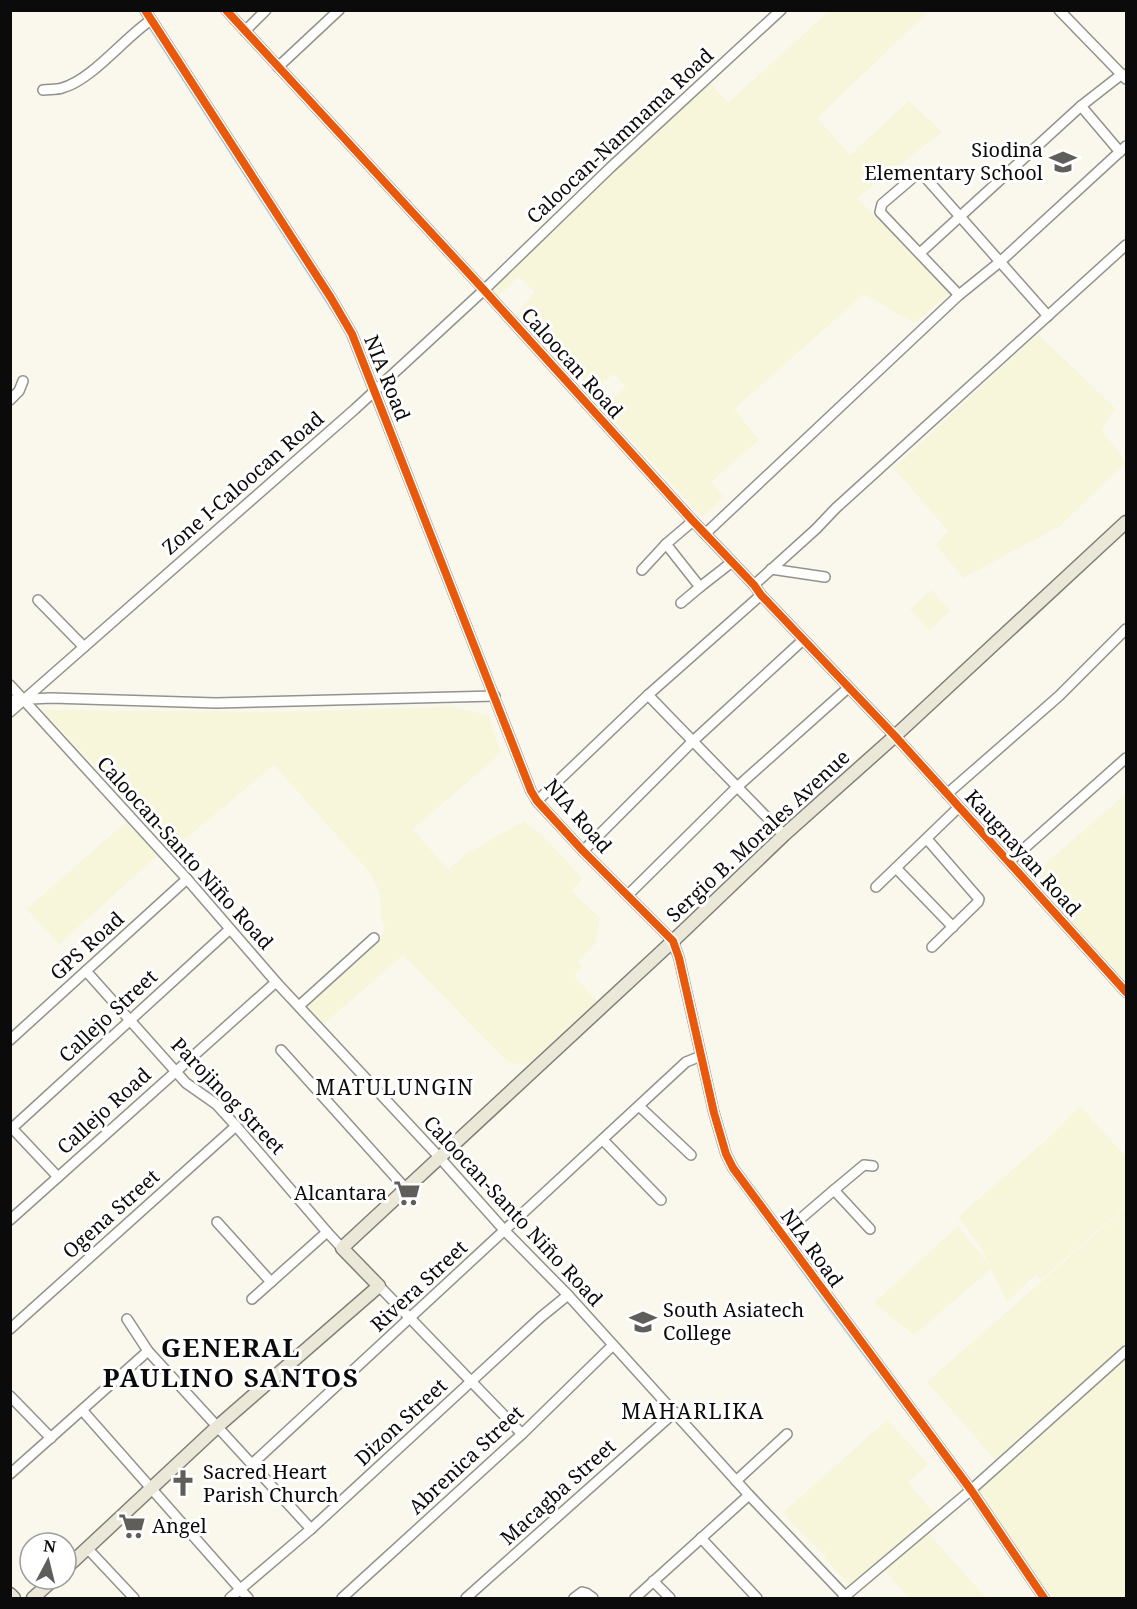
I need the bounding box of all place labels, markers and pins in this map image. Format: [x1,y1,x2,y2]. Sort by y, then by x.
place label: Siodina Elementary School [864,136,1043,186]
school or university icon: Siodina Elementary School [1048,147,1078,177]
supermarket icon: Alcantara [392,1178,422,1208]
place label: Alcantara [294,1179,387,1206]
place label: South Asiatech College [663,1296,804,1346]
school or university icon: South Asiatech College [628,1307,658,1337]
place label: Sacred Heart Parish Church [203,1458,339,1508]
church icon: Sacred Heart Parish Church [168,1468,198,1498]
supermarket icon: Angel [117,1511,147,1541]
place label: Angel [152,1512,207,1539]

